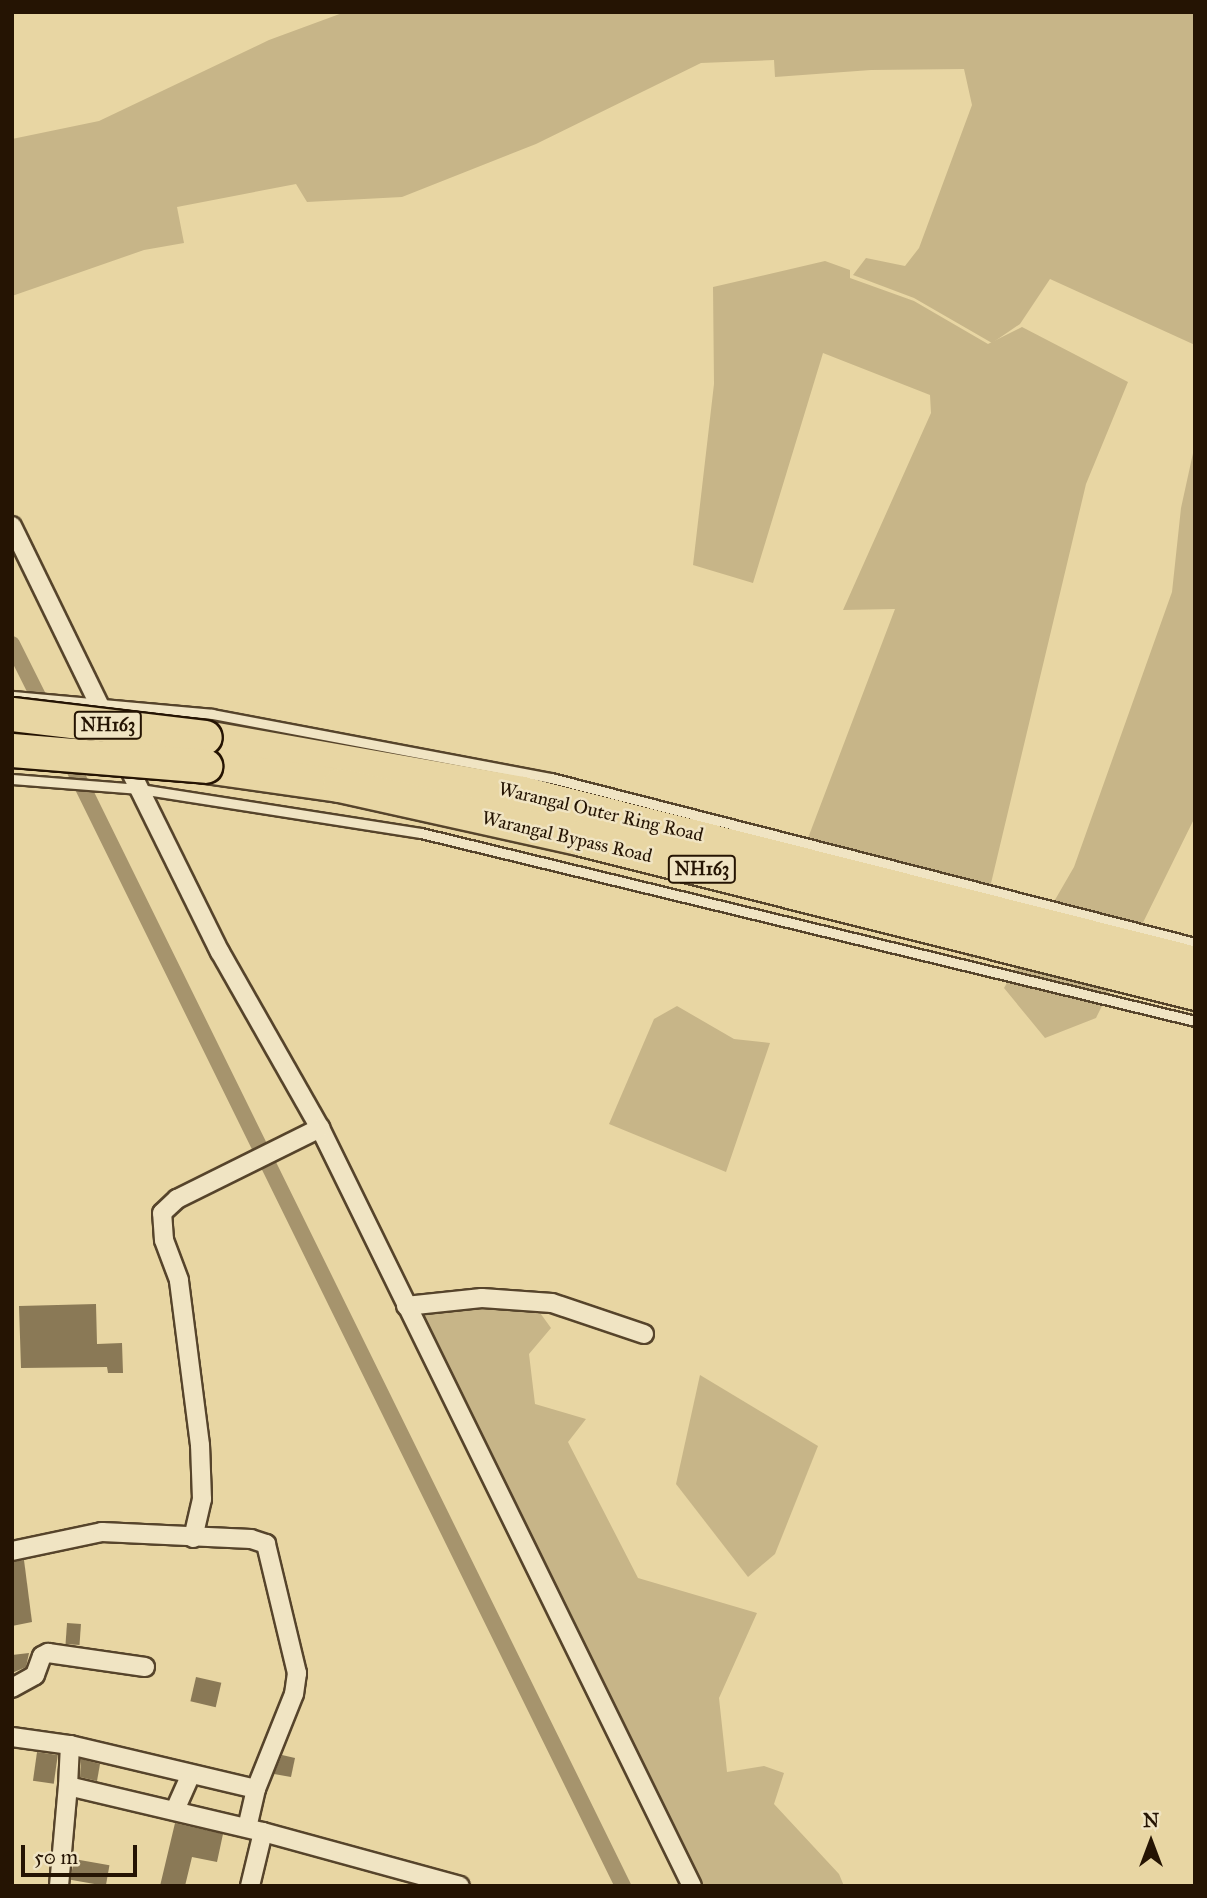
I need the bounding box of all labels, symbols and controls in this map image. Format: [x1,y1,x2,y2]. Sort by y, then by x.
road number: NH163 [73,710,143,740]
street label: Warangal Outer Ring Road [496,777,706,847]
street label: Warangal Bypass Road [480,806,654,868]
road number: NH163 [667,854,737,884]
north arrow [1116,1807,1186,1877]
text: N [1143,1809,1159,1832]
scale bar [24,1832,140,1876]
text: 50 m [34,1844,78,1870]

